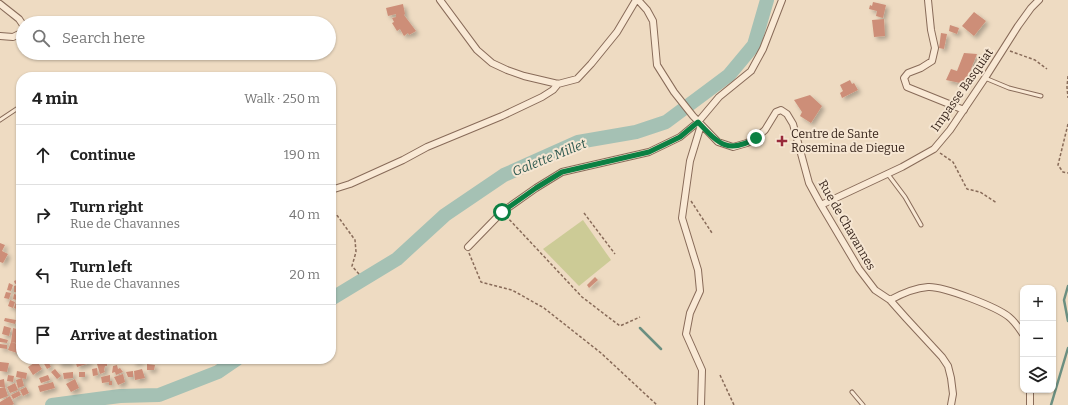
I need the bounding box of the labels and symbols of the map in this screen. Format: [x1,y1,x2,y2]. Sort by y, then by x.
street label: Impasse Basquiat [928,45,996,134]
place label: Centre de Sante Rosemina de Diegue [791,127,905,155]
route end [747,129,765,147]
marker: Centre de Sante Rosemina de Diegue [776,135,788,147]
water label: Galette Millet [510,136,589,179]
street label: Rue de Chavannes [816,178,879,273]
route start [493,203,511,221]

